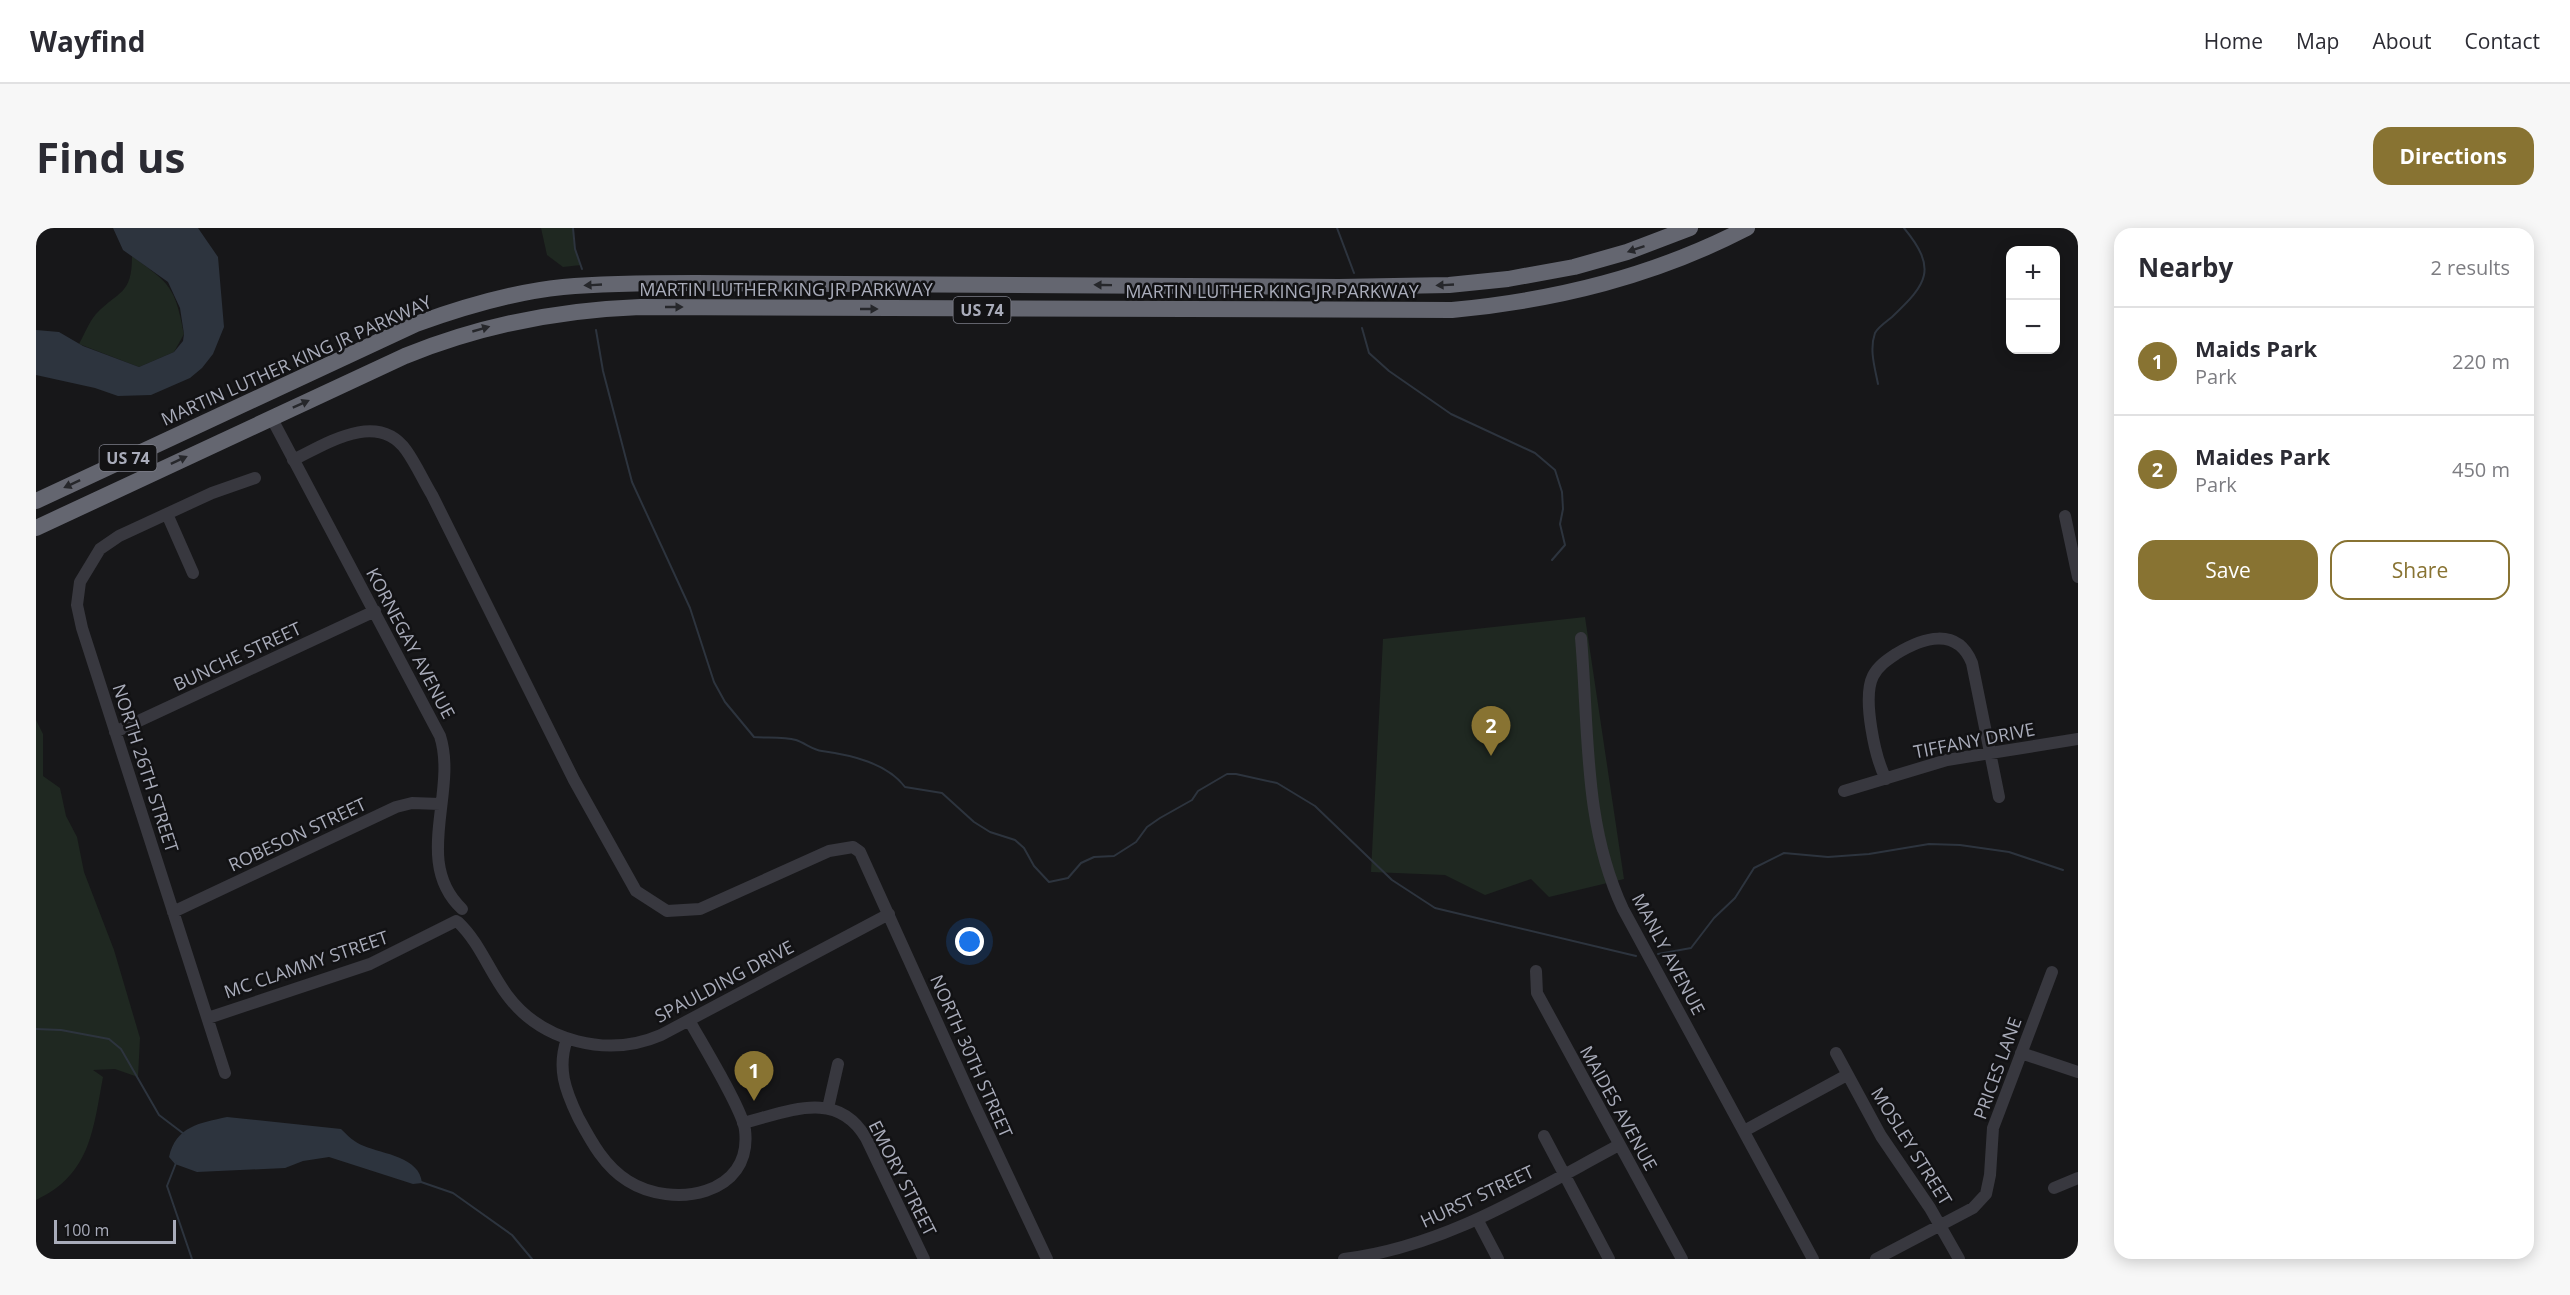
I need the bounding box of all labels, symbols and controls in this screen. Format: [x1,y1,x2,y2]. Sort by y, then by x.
text: Wayfind [30,22,145,60]
text: Home [2204,27,2263,55]
text: Map [2296,27,2339,55]
text: About [2372,27,2432,55]
text: Contact [2465,27,2540,55]
button: Directions [2373,127,2534,185]
text: Find us [36,128,185,185]
one-way arrow [1627,244,1645,254]
map controls [2006,246,2060,354]
button: + [2006,246,2060,300]
text: Nearby [2138,249,2233,285]
text: 2 results [2430,254,2510,281]
street label: MARTIN LUTHER KING JR PARKWAY [639,277,934,301]
street label: MARTIN LUTHER KING JR PARKWAY [1125,279,1420,303]
one-way arrow [1435,280,1454,290]
one-way arrow [583,281,602,290]
one-way arrow [1093,281,1112,290]
street label: MARTIN LUTHER KING JR PARKWAY [157,289,436,431]
road number: US 74 [954,297,1010,323]
button: − [2006,300,2060,354]
one-way arrow [664,302,683,312]
one-way arrow [859,304,878,314]
one-way arrow [472,324,490,333]
text: Maids Park [2195,333,2317,363]
text: 1 [2152,348,2163,375]
text: 220 m [2452,348,2510,375]
text: Park [2195,363,2237,390]
one-way arrow [292,399,309,408]
text: Maides Park [2195,441,2330,471]
road number: US 74 [100,445,157,471]
one-way arrow [171,456,188,465]
text: 2 [2152,456,2163,483]
text: 450 m [2452,456,2510,483]
text: Park [2195,471,2237,498]
one-way arrow [63,480,80,489]
button: Save [2138,540,2318,600]
button: Share [2330,540,2510,600]
street label: KORNEGAY AVENUE [361,563,461,723]
street label: BUNCHE STREET [169,616,305,696]
street label: NORTH 26TH STREET [107,681,185,855]
pin: 2 [1472,706,1510,756]
street label: TIFFANY DRIVE [1911,716,2037,764]
street label: ROBESON STREET [224,791,370,876]
street label: MANLY AVENUE [1627,889,1711,1019]
street label: MC CLAMMY STREET [221,925,391,1003]
your location [955,927,984,956]
street label: SPAULDING DRIVE [650,934,798,1028]
street label: NORTH 30TH STREET [925,971,1019,1141]
street label: PRICES LANE [1967,1014,2027,1122]
street label: MAIDES AVENUE [1575,1041,1663,1175]
pin: 1 [734,1052,774,1101]
street label: MOSLEY STREET [1866,1082,1958,1210]
street label: EMORY STREET [864,1116,943,1240]
street label: HURST STREET [1416,1159,1538,1233]
scale bar [54,1217,176,1244]
text: 100 m [63,1219,109,1241]

